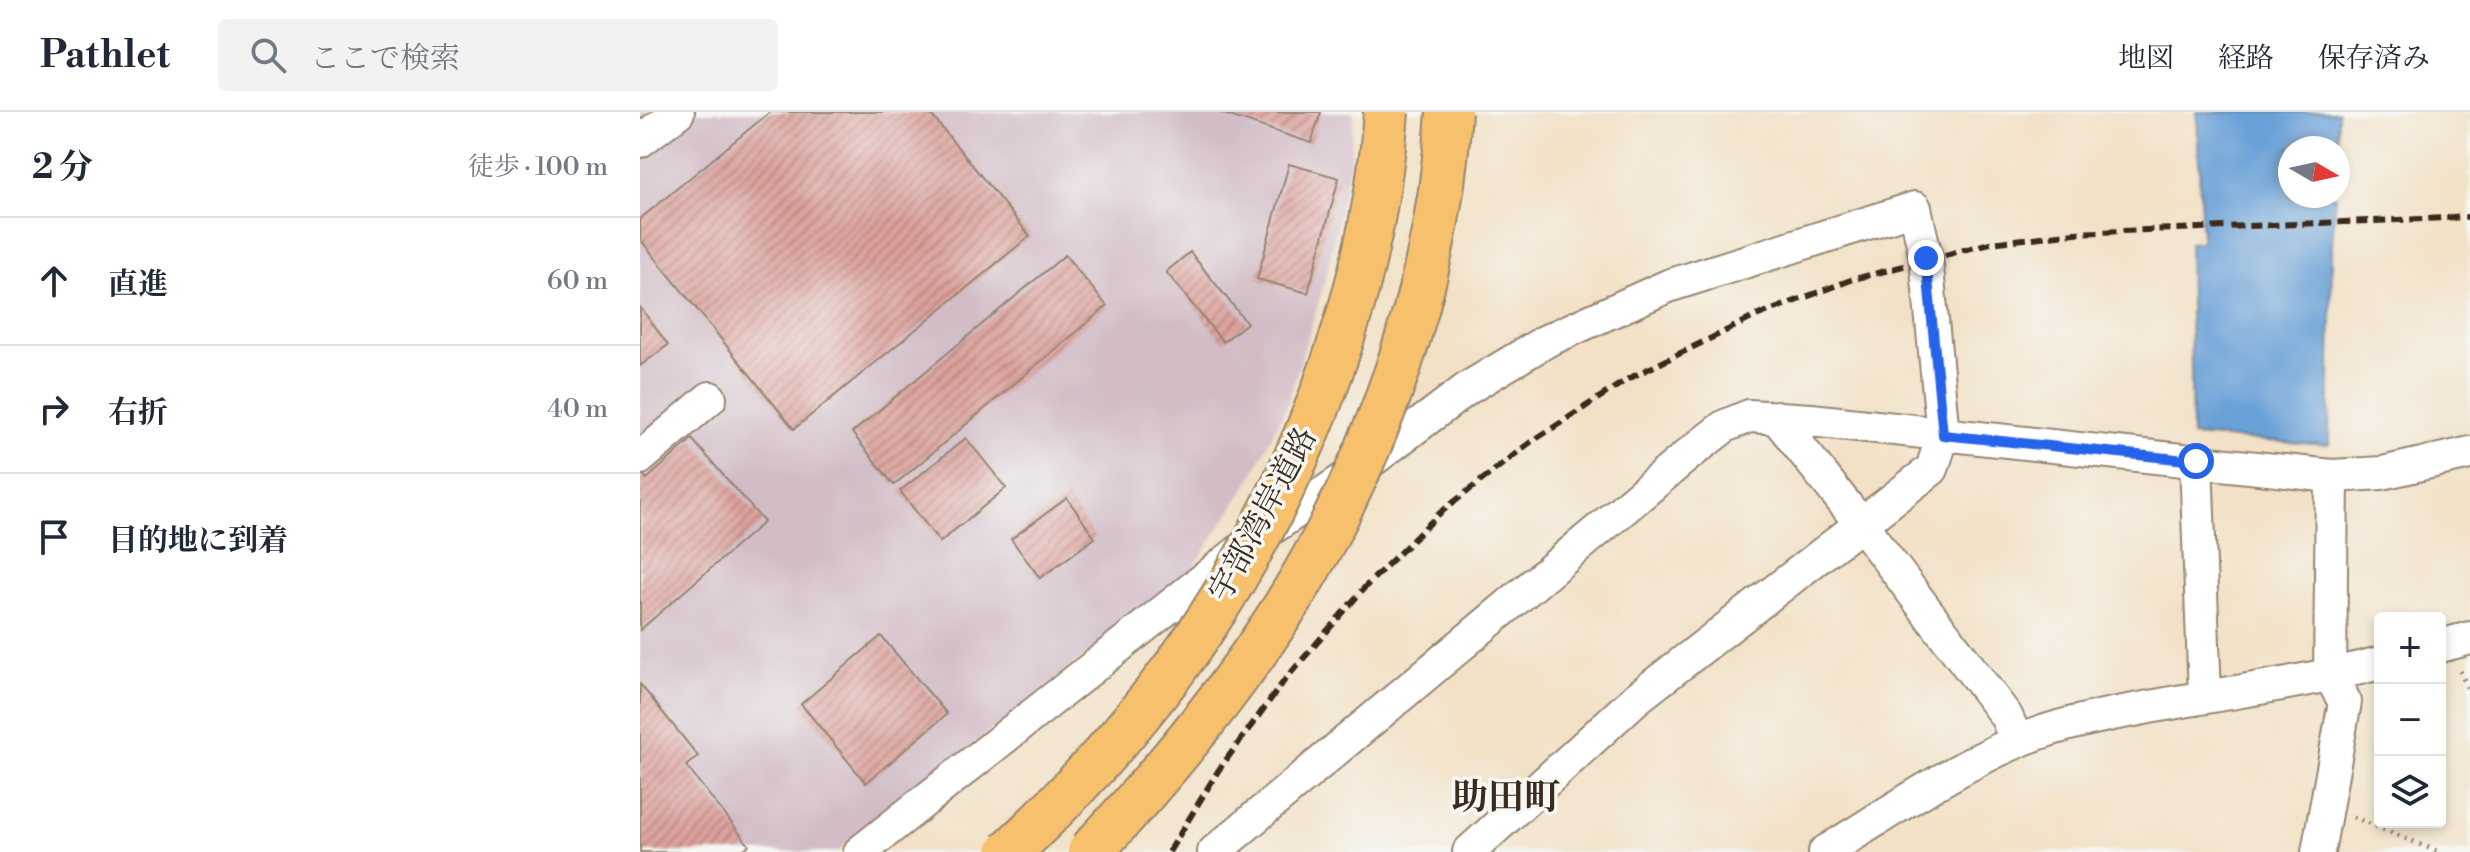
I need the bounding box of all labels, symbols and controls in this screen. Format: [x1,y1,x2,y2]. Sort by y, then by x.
search box [218,19,778,91]
text: Pathlet [40,32,170,79]
icon: search [246,33,290,77]
text: ここで検索 [310,40,460,78]
text: 地図 [2118,41,2174,76]
text: 経路 [2218,41,2274,76]
text: 保存済み [2318,41,2430,76]
north arrow [2278,136,2350,208]
text: 2 分 [32,147,93,189]
text: 徒歩 · 100 m [468,151,608,183]
route end [1908,240,1944,276]
icon: ahead [32,259,76,303]
text: 60 m [547,265,608,297]
text: 直進 [108,266,168,304]
icon: right [32,387,76,431]
text: 40 m [547,393,608,425]
text: 右折 [108,394,168,432]
street label: 宇部湾岸道路 [1200,420,1326,609]
route start [2178,443,2214,479]
icon: arrive [32,515,76,559]
text: 目的地に到着 [108,522,288,560]
map controls [2374,612,2446,828]
button: + [2374,612,2446,684]
button: − [2374,684,2446,756]
button: layers [2374,756,2446,828]
district label: 助田町 [1452,776,1560,821]

